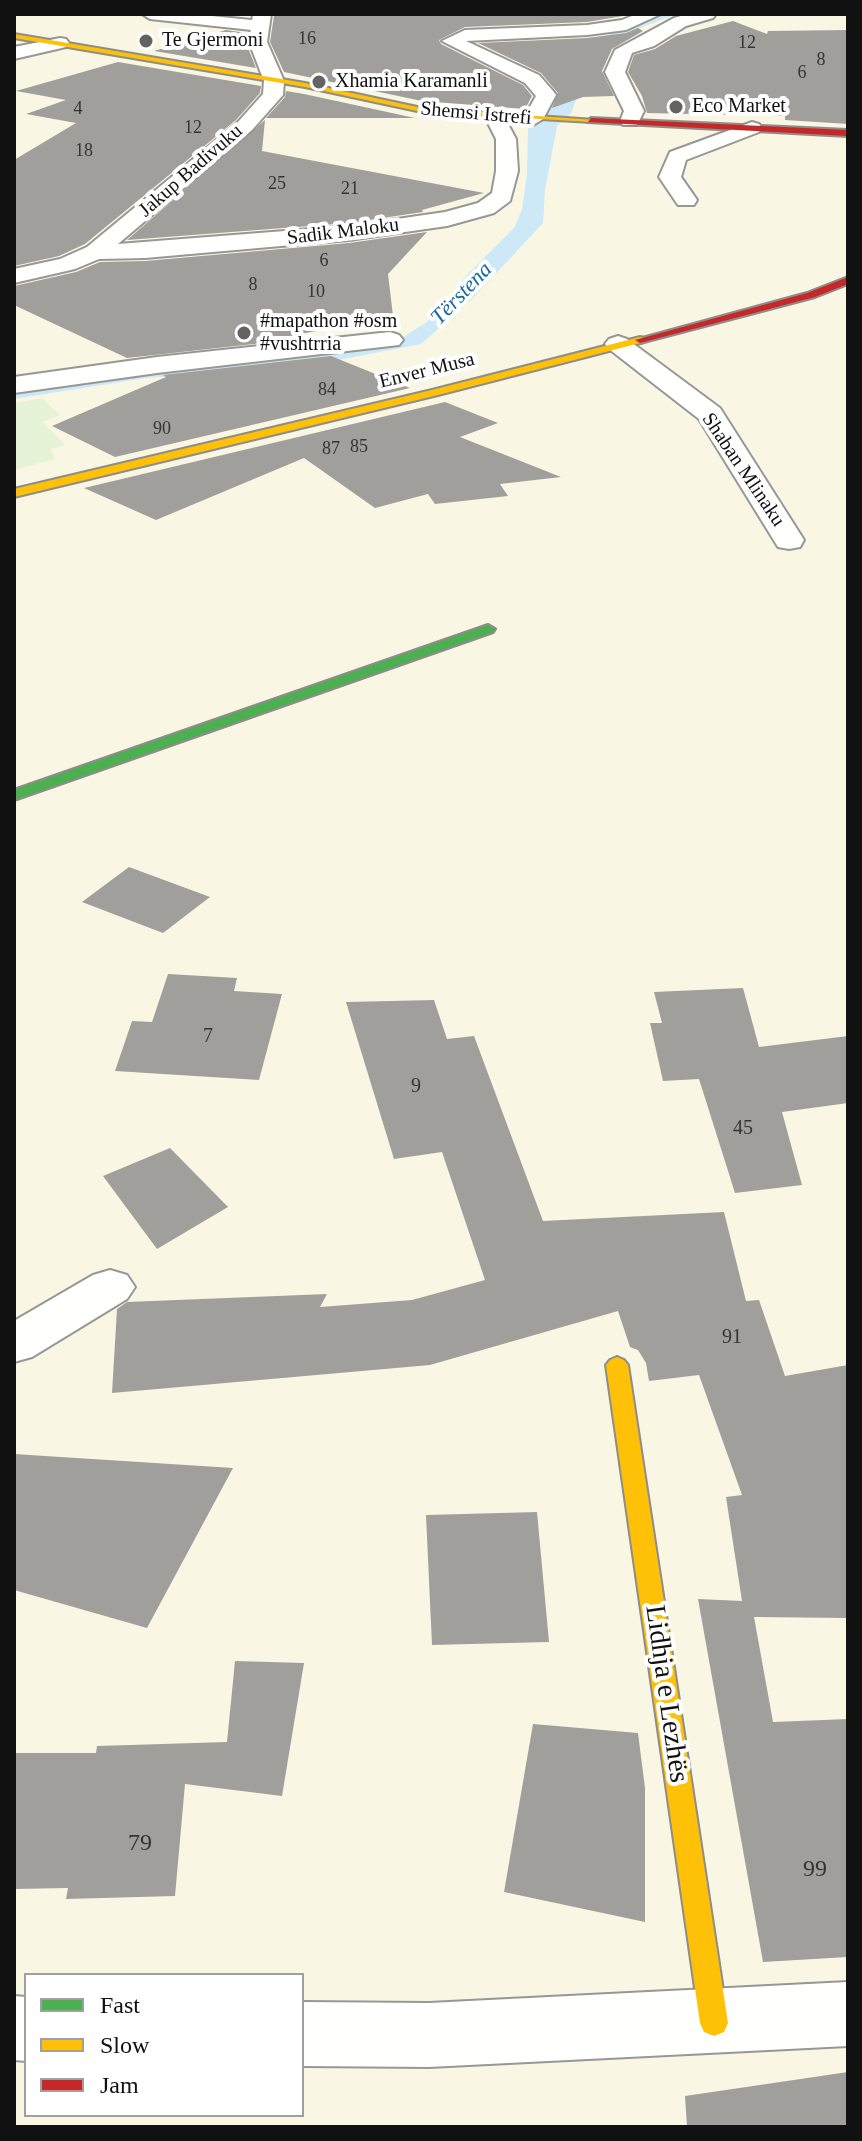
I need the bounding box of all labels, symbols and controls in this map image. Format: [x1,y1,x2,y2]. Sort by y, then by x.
house number: 16 [298,28,316,50]
place label: Te Gjermoni [162,29,263,53]
marker: Te Gjermoni [137,32,155,50]
house number: 12 [738,32,756,54]
house number: 8 [816,49,826,71]
house number: 6 [798,62,806,84]
place label: Xhamia Karamanli [335,70,488,94]
marker: Xhamia Karamanli [310,73,328,91]
place label: Eco Market [692,95,786,119]
street label: Shemsi Istrefi [419,97,533,131]
house number: 4 [74,98,82,120]
marker: Eco Market [667,98,685,116]
house number: 12 [184,117,202,139]
street label: Jakup Badivuku [134,119,248,223]
house number: 18 [75,140,93,162]
house number: 25 [268,173,286,195]
house number: 21 [341,178,359,200]
street label: Sadik Maloku [286,213,400,251]
house number: 6 [320,250,328,272]
water label: Tërstena [426,257,498,331]
house number: 8 [248,274,258,296]
house number: 10 [307,281,325,303]
place label: #mapathon #osm #vushtrria [260,310,397,357]
marker: #mapathon #osm #vushtrria [235,324,253,342]
street label: Enver Musa [377,348,477,394]
house number: 84 [318,379,336,401]
street label: Shaban Mlinaku [696,409,790,531]
house number: 90 [153,418,171,440]
house number: 85 [350,436,368,458]
house number: 87 [322,438,340,460]
house number: 7 [203,1025,213,1049]
house number: 9 [411,1075,421,1099]
house number: 45 [733,1117,753,1141]
house number: 91 [722,1326,742,1350]
street label: Lidhja e Lezhës [637,1603,695,1785]
house number: 79 [128,1830,152,1858]
house number: 99 [803,1856,827,1884]
legend [24,1973,304,2117]
text: Fast [100,1992,140,2018]
text: Slow [100,2032,149,2058]
text: Jam [100,2072,139,2098]

